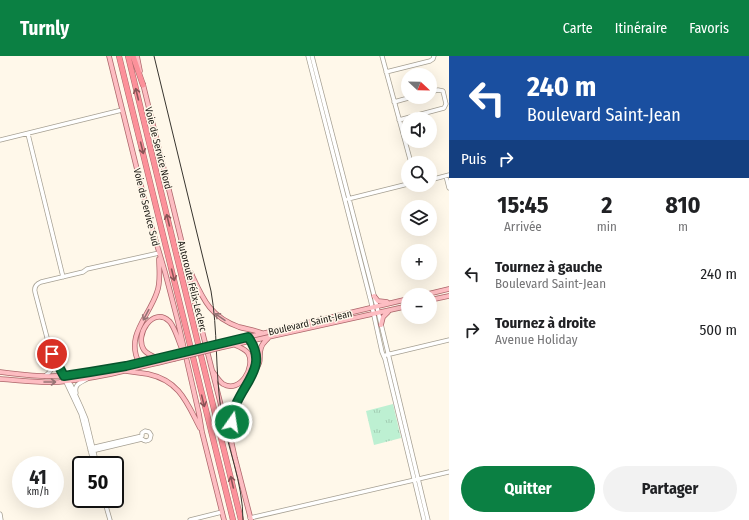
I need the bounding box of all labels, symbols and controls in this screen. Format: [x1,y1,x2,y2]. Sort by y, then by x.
text: Turnly [20,17,69,40]
text: Carte [563,20,593,37]
text: Itinéraire [615,20,667,37]
text: Favoris [689,20,729,37]
north arrow [401,68,437,104]
map controls [401,68,437,324]
text: 240 m [527,70,596,103]
icon: left [461,72,513,124]
one-way arrow [133,87,140,100]
text: Boulevard Saint-Jean [527,104,681,126]
street label: Voie de Service Nord [142,106,174,191]
button: sound [401,112,437,148]
one-way arrow [138,141,146,154]
icon: right [495,148,517,170]
text: Puis [461,150,487,168]
button: search [401,156,437,192]
street label: Voie de Service Sud [131,167,162,247]
text: 15:45 [497,191,549,219]
text: 2 [601,191,612,219]
text: 810 [665,191,701,219]
button: layers [401,200,437,236]
one-way arrow [164,214,171,227]
text: Arrivée [504,219,542,234]
text: min [597,219,617,234]
text: m [678,219,688,234]
street label: Autoroute Félix-Leclerc [175,240,209,334]
button: + [401,244,437,280]
text: Tournez à gauche [495,258,602,276]
icon: left [461,263,483,285]
text: 240 m [701,265,737,283]
one-way arrow [169,268,177,281]
text: Boulevard Saint-Jean [495,276,606,291]
button: − [401,288,437,324]
street label: Boulevard Saint-Jean [267,308,353,338]
one-way arrow [141,309,149,321]
one-way arrow [215,313,226,321]
text: Tournez à droite [495,314,596,332]
icon: right [461,319,483,341]
text: 500 m [699,321,737,339]
text: Avenue Holiday [495,332,578,347]
pin [35,337,69,371]
icon: arrive [41,343,63,365]
one-way arrow [43,378,56,386]
one-way arrow [200,394,208,407]
position arrow [211,401,253,443]
speed limit sign: 50 [72,456,124,508]
text: 41 [29,465,47,489]
button: Quitter [461,466,595,512]
button: Partager [603,466,737,512]
one-way arrow [228,476,236,489]
text: km/h [27,486,49,498]

